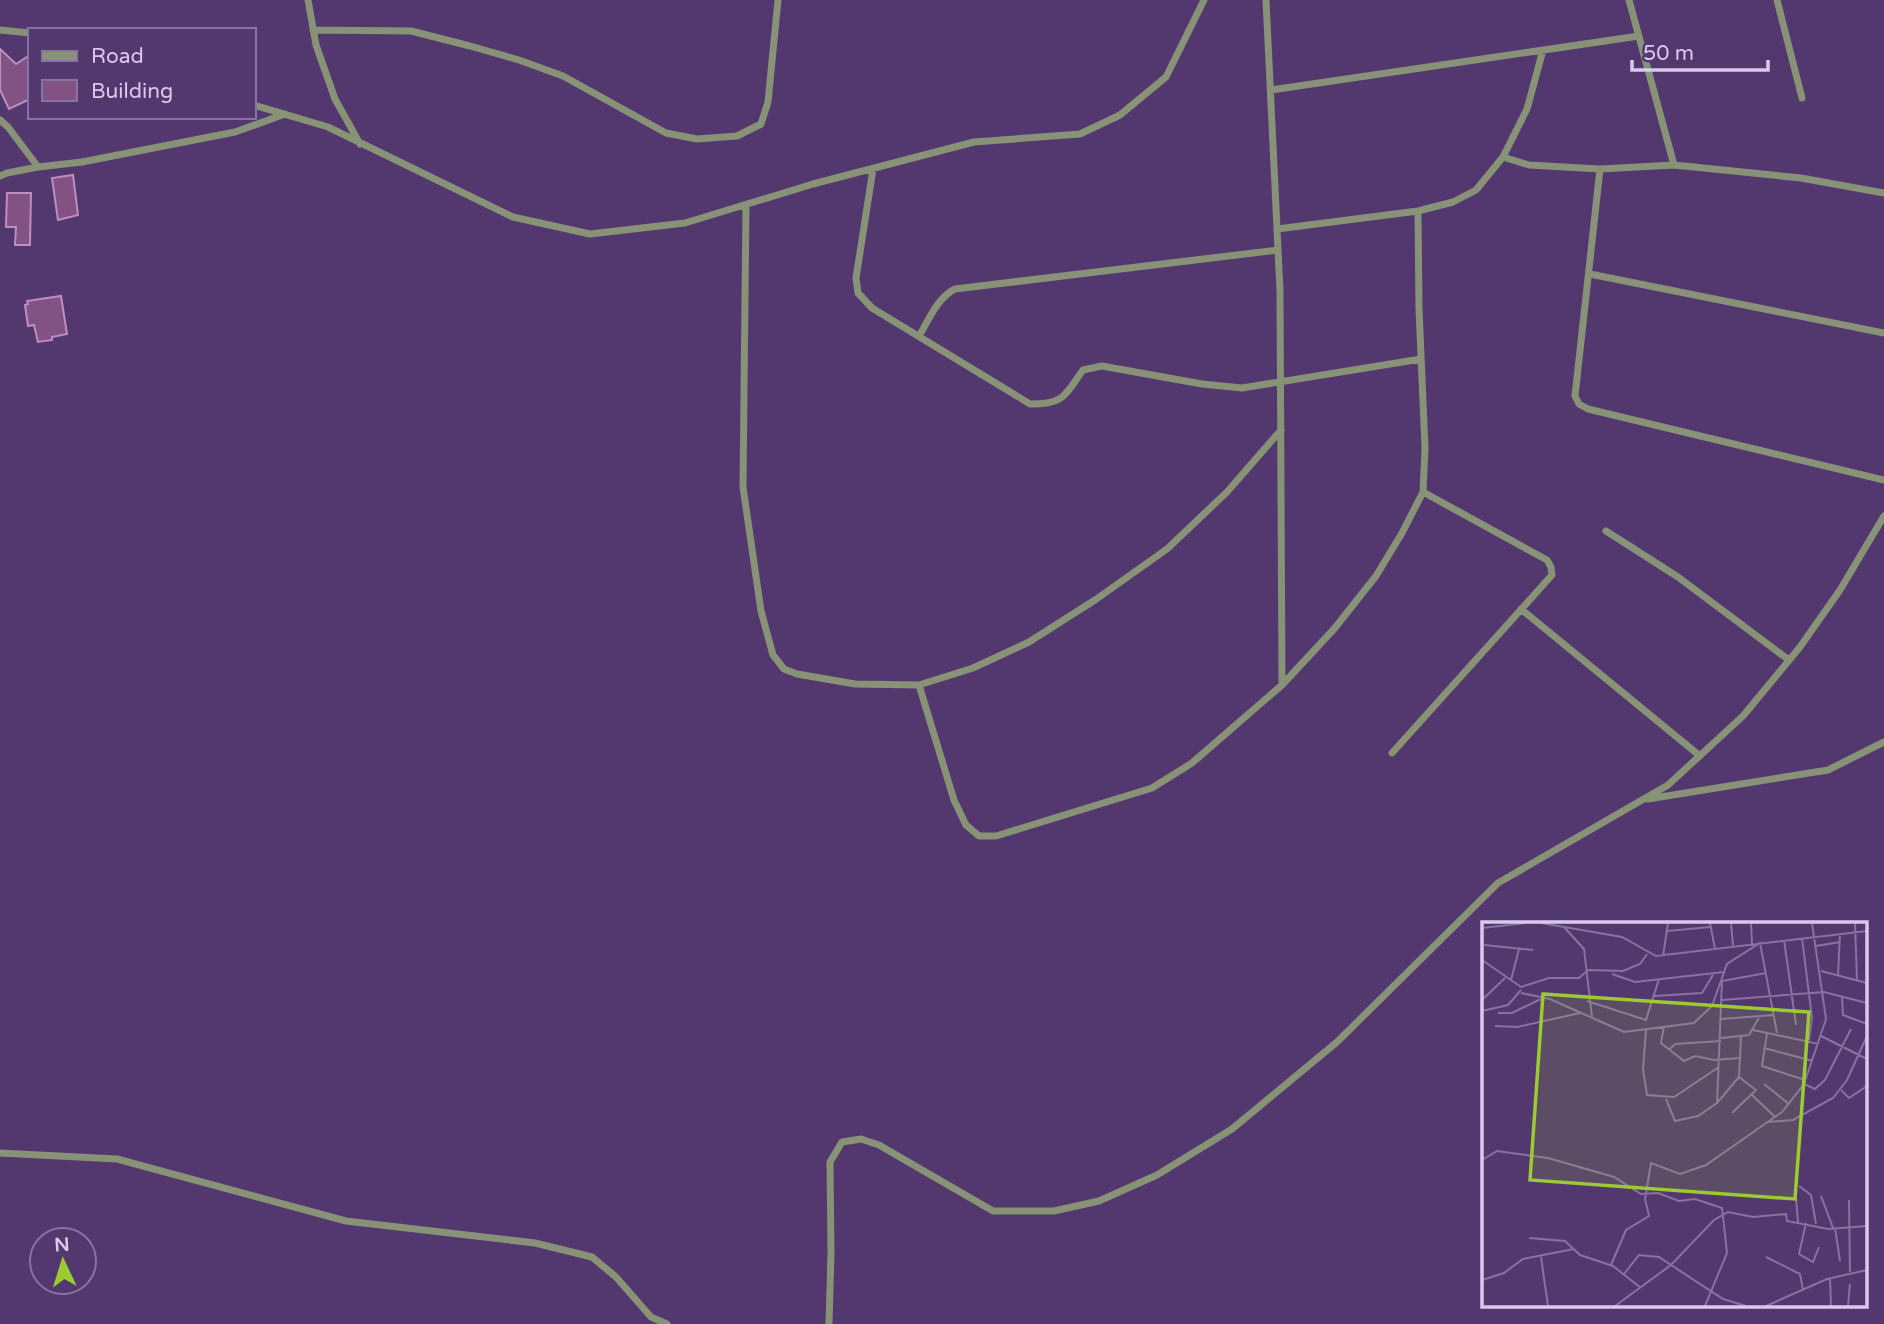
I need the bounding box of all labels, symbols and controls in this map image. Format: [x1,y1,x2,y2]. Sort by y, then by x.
legend [28,28,256,119]
scale bar [1632,28,1769,72]
text: 50 m [1643,41,1694,66]
text: Road [91,44,144,69]
text: Building [91,79,173,104]
inset map [1482,922,1867,1306]
north arrow [28,1226,98,1296]
text: N [54,1234,70,1257]

